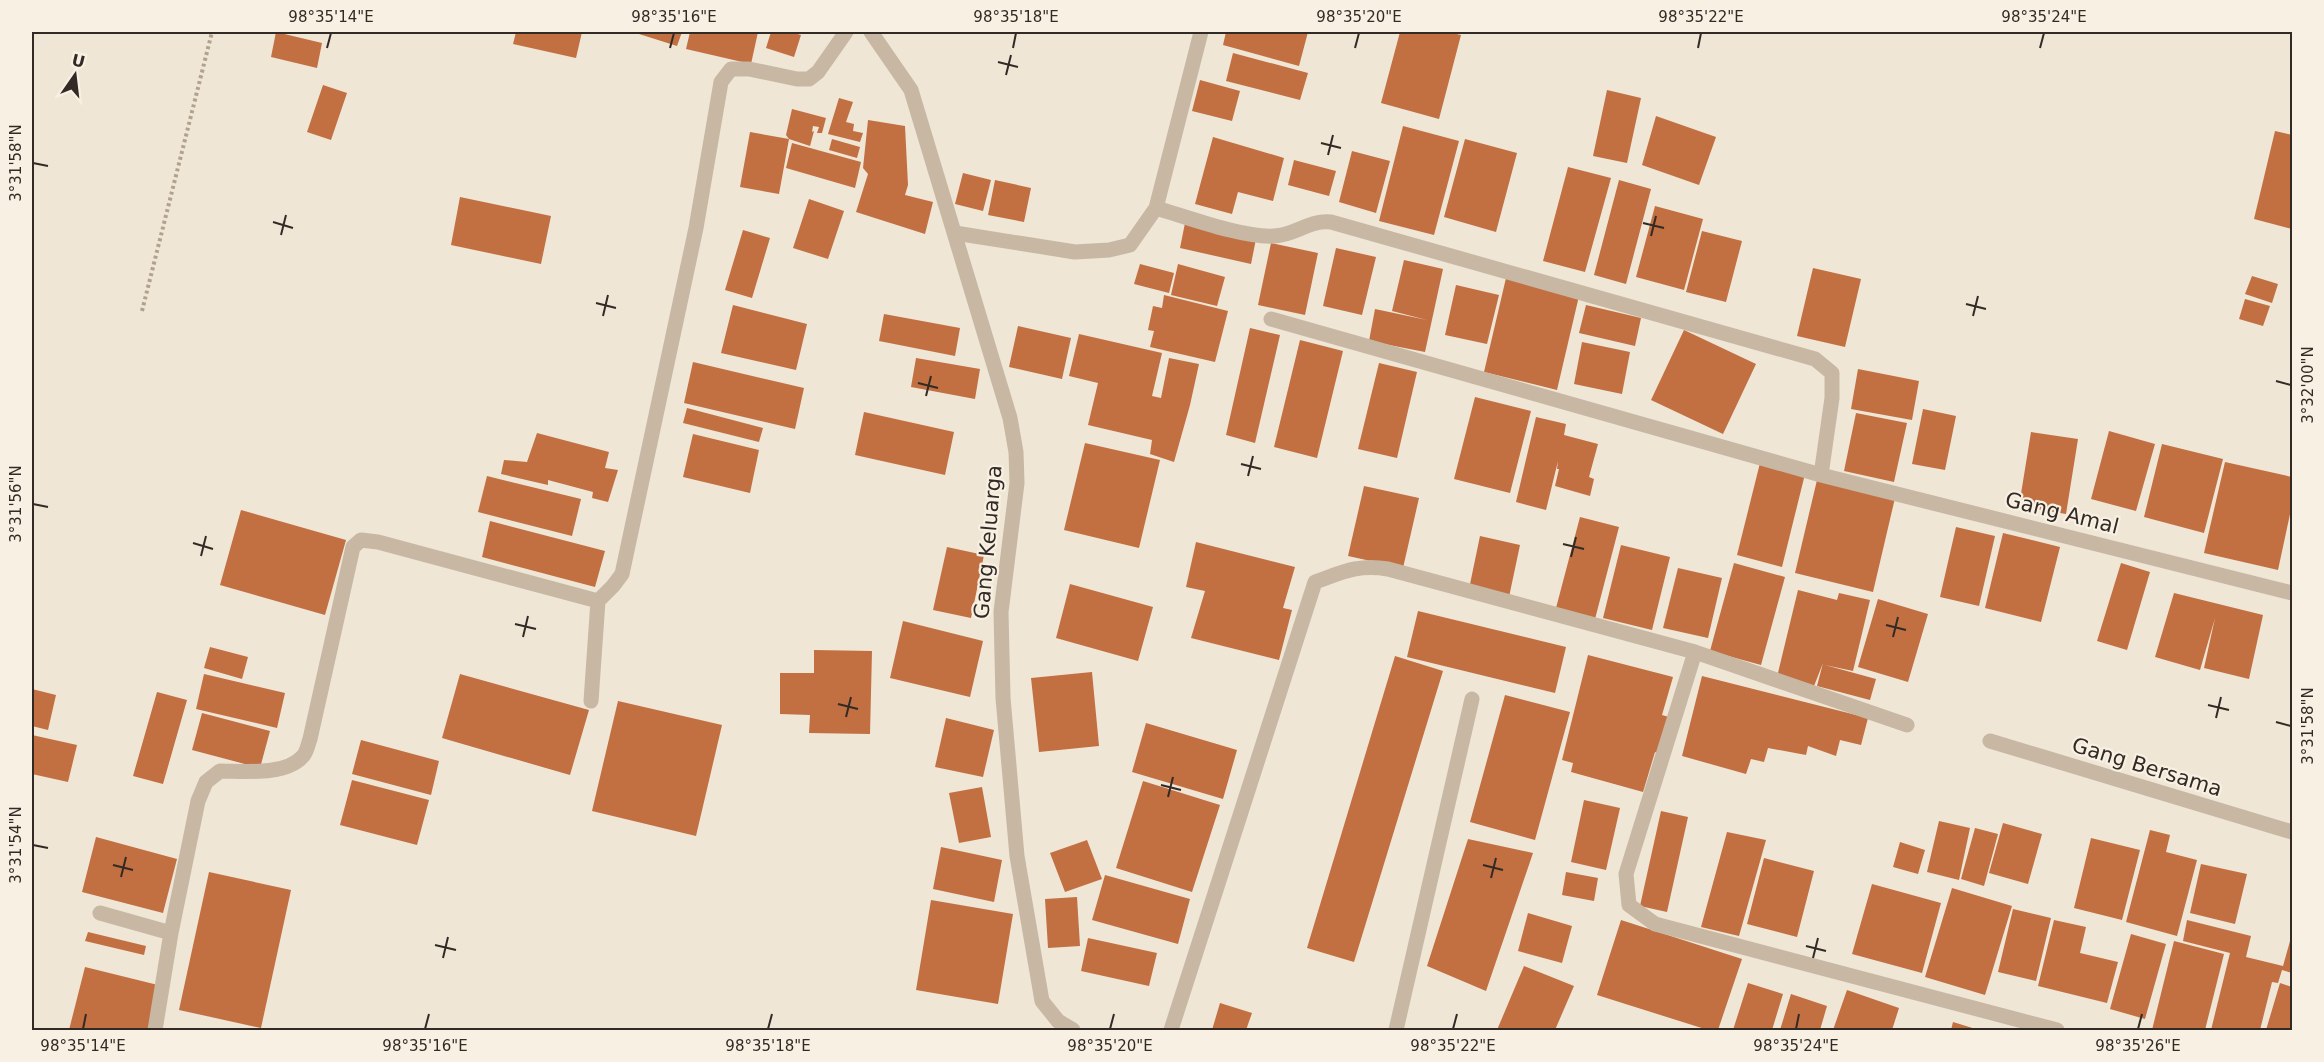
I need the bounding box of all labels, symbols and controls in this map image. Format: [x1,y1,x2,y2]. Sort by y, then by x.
text: 98°35'14"E [288,8,374,26]
text: 98°35'16"E [631,8,717,26]
text: 98°35'18"E [973,8,1059,26]
text: 98°35'20"E [1316,8,1402,26]
text: 98°35'22"E [1658,8,1744,26]
text: 98°35'24"E [2001,8,2087,26]
north arrow [45,45,105,105]
text: U [70,50,87,72]
text: 3°31'58"N [7,124,25,202]
text: 3°32'00"N [2299,346,2317,424]
street label: Gang Keluarga [969,464,1007,620]
text: 3°31'56"N [7,465,25,543]
street label: Gang Amal [2003,487,2121,539]
text: 3°31'58"N [2299,687,2317,765]
street label: Gang Bersama [2069,733,2225,801]
text: 3°31'54"N [7,806,25,884]
text: 98°35'14"E [40,1037,126,1055]
text: 98°35'16"E [382,1037,468,1055]
text: 98°35'18"E [725,1037,811,1055]
text: 98°35'20"E [1067,1037,1153,1055]
text: 98°35'22"E [1410,1037,1496,1055]
text: 98°35'24"E [1753,1037,1839,1055]
text: 98°35'26"E [2095,1037,2181,1055]

